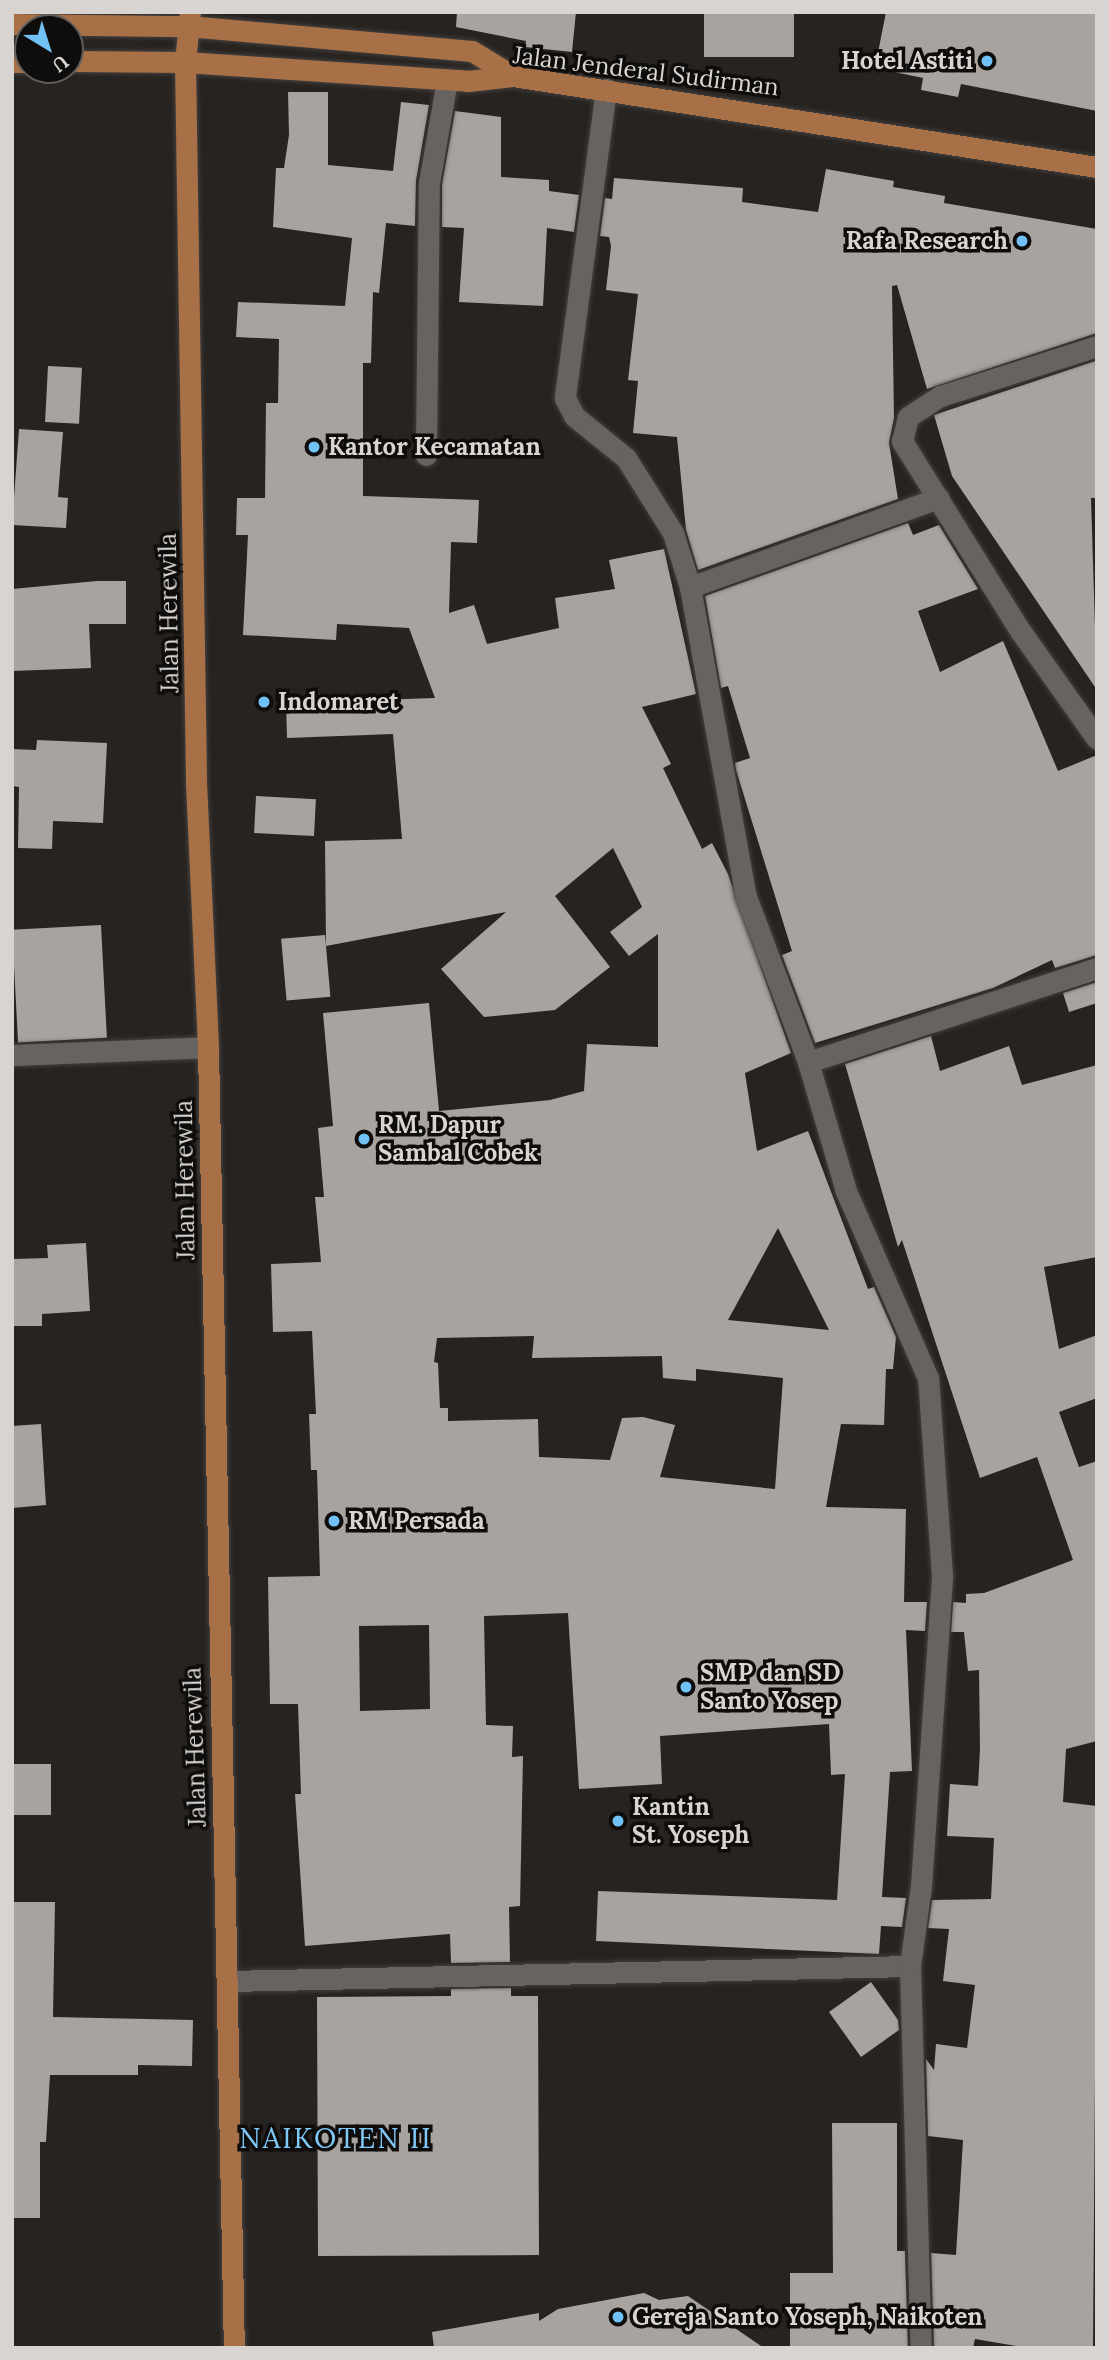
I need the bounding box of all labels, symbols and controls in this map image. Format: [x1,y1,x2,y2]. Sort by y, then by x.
north arrow [14,14,84,84]
street label: Jalan Jenderal Sudirman [512,40,780,102]
place label: Hotel Astiti [841,47,973,75]
text: U [48,50,74,78]
marker: Hotel Astiti [979,53,995,69]
place label: Rafa Research [846,227,1008,255]
marker: Rafa Research [1014,233,1030,249]
place label: Kantor Kecamatan [328,433,541,461]
marker: Kantor Kecamatan [306,439,322,455]
street label: Jalan Herewila [153,533,185,693]
place label: Indomaret [278,688,399,716]
marker: Indomaret [256,694,272,710]
street label: Jalan Herewila [169,1100,201,1260]
place label: RM. Dapur Sambal Cobek [378,1111,538,1167]
marker: RM. Dapur Sambal Cobek [356,1131,372,1147]
place label: RM Persada [348,1507,484,1535]
marker: RM Persada [326,1513,342,1529]
place label: SMP dan SD Santo Yosep [700,1659,840,1715]
street label: Jalan Herewila [178,1667,212,1827]
marker: SMP dan SD Santo Yosep [678,1679,694,1695]
place label: Kantin St. Yoseph [632,1793,749,1849]
marker: Kantin St. Yoseph [610,1813,626,1829]
district label: NAIKOTEN II [241,2121,431,2155]
place label: Gereja Santo Yoseph, Naikoten [632,2303,983,2331]
marker: Gereja Santo Yoseph, Naikoten [610,2309,626,2325]

